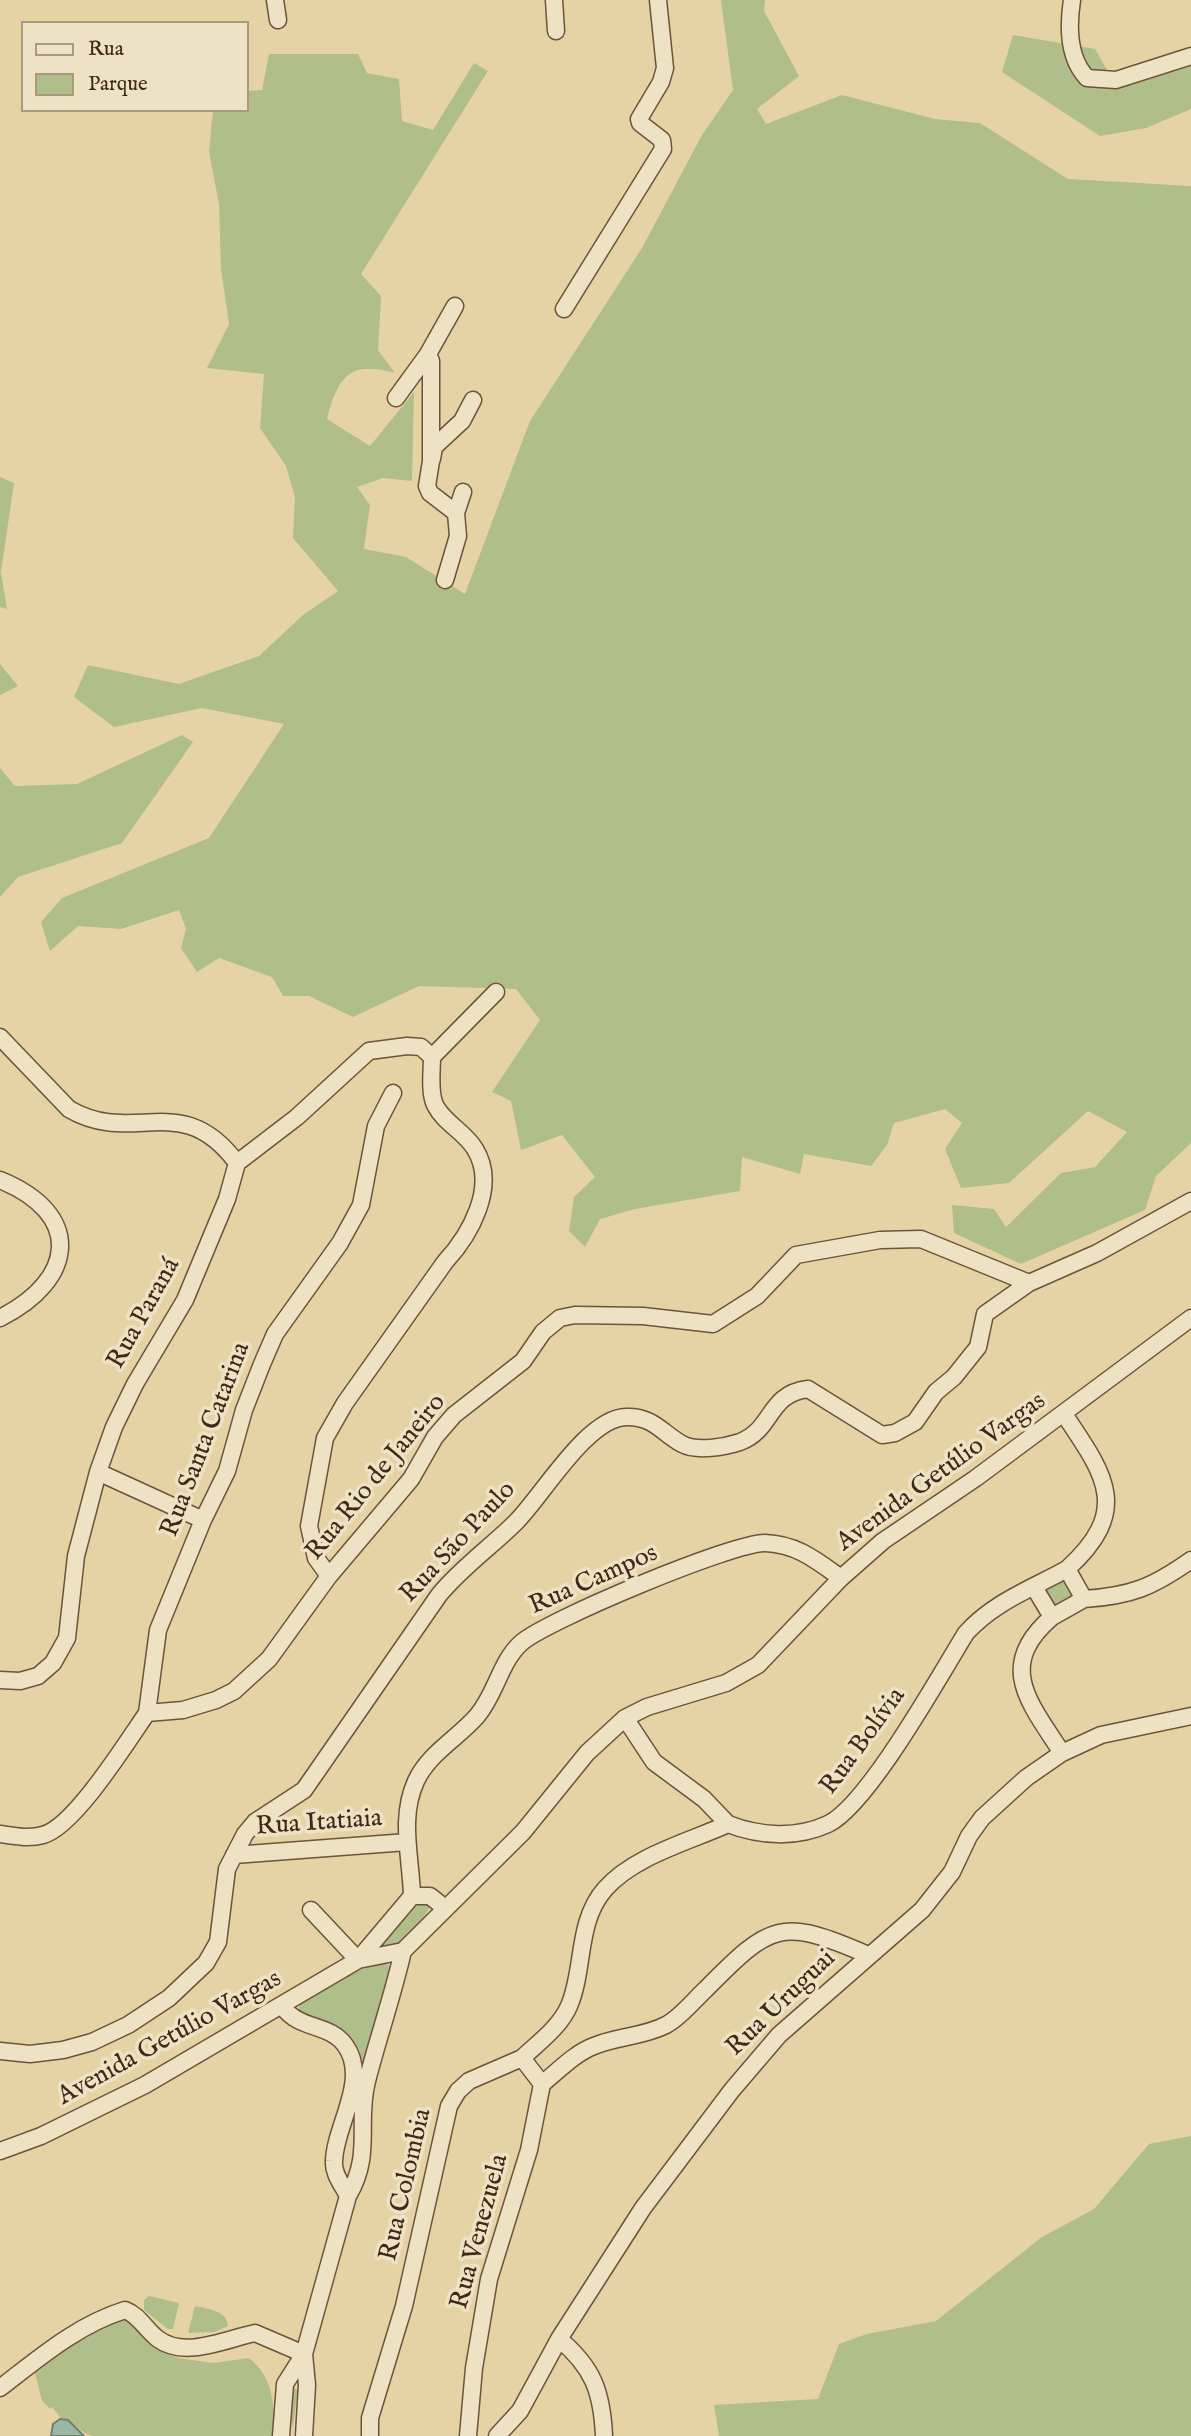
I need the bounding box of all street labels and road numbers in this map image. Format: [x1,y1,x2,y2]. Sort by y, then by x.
street label: Rua Paraná [102,1253,188,1375]
street label: Rua Santa Catarina [156,1338,258,1542]
street label: Avenida Getúlio Vargas [831,1387,1053,1559]
street label: Rua Rio de Janeiro [300,1388,454,1568]
street label: Rua São Paulo [395,1476,523,1610]
street label: Rua Campos [525,1539,663,1623]
street label: Rua Bolívia [815,1682,913,1802]
street label: Rua Itatiaia [255,1804,383,1844]
street label: Rua Uruguai [721,1944,843,2064]
street label: Avenida Getúlio Vargas [53,1964,287,2114]
street label: Rua Colombia [374,2106,440,2264]
street label: Rua Venezuela [445,2151,517,2313]

